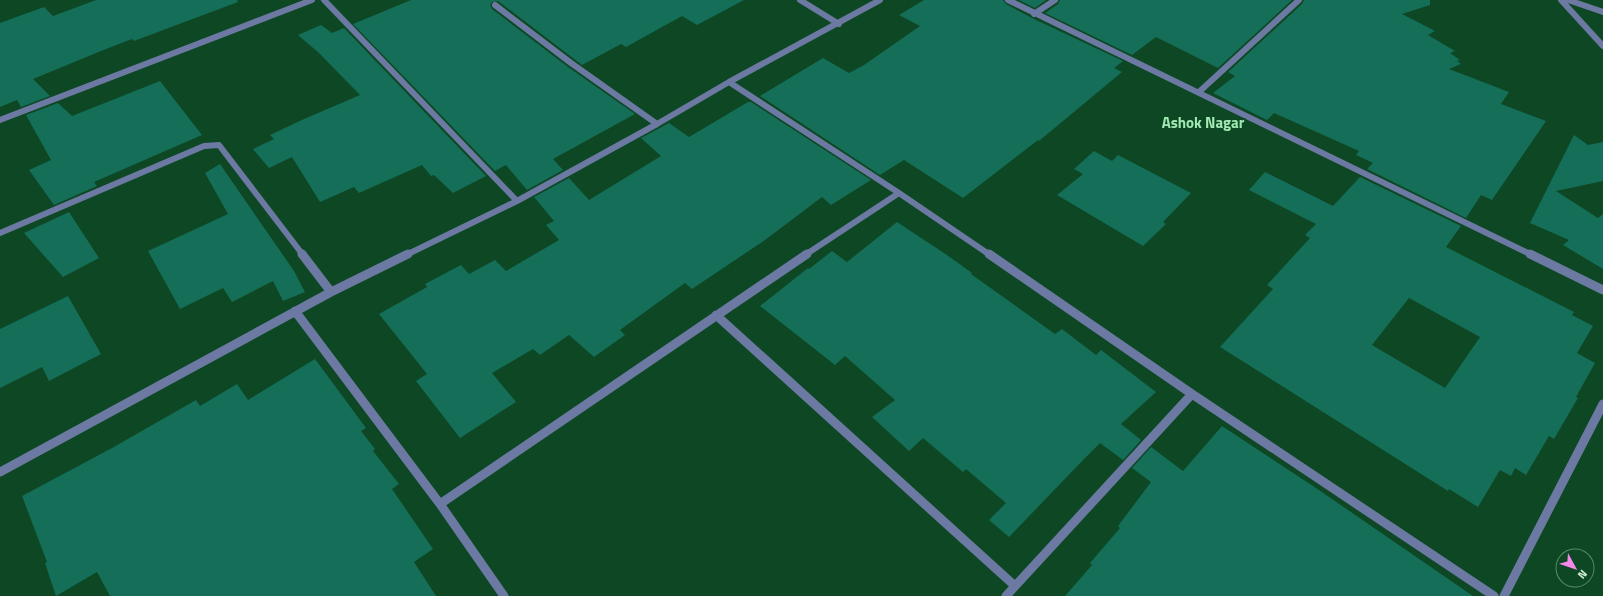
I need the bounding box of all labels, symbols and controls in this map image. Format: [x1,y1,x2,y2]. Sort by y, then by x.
district label: Ashok Nagar [1162,111,1245,134]
north arrow [1555,548,1595,588]
text: N [1574,566,1591,582]

